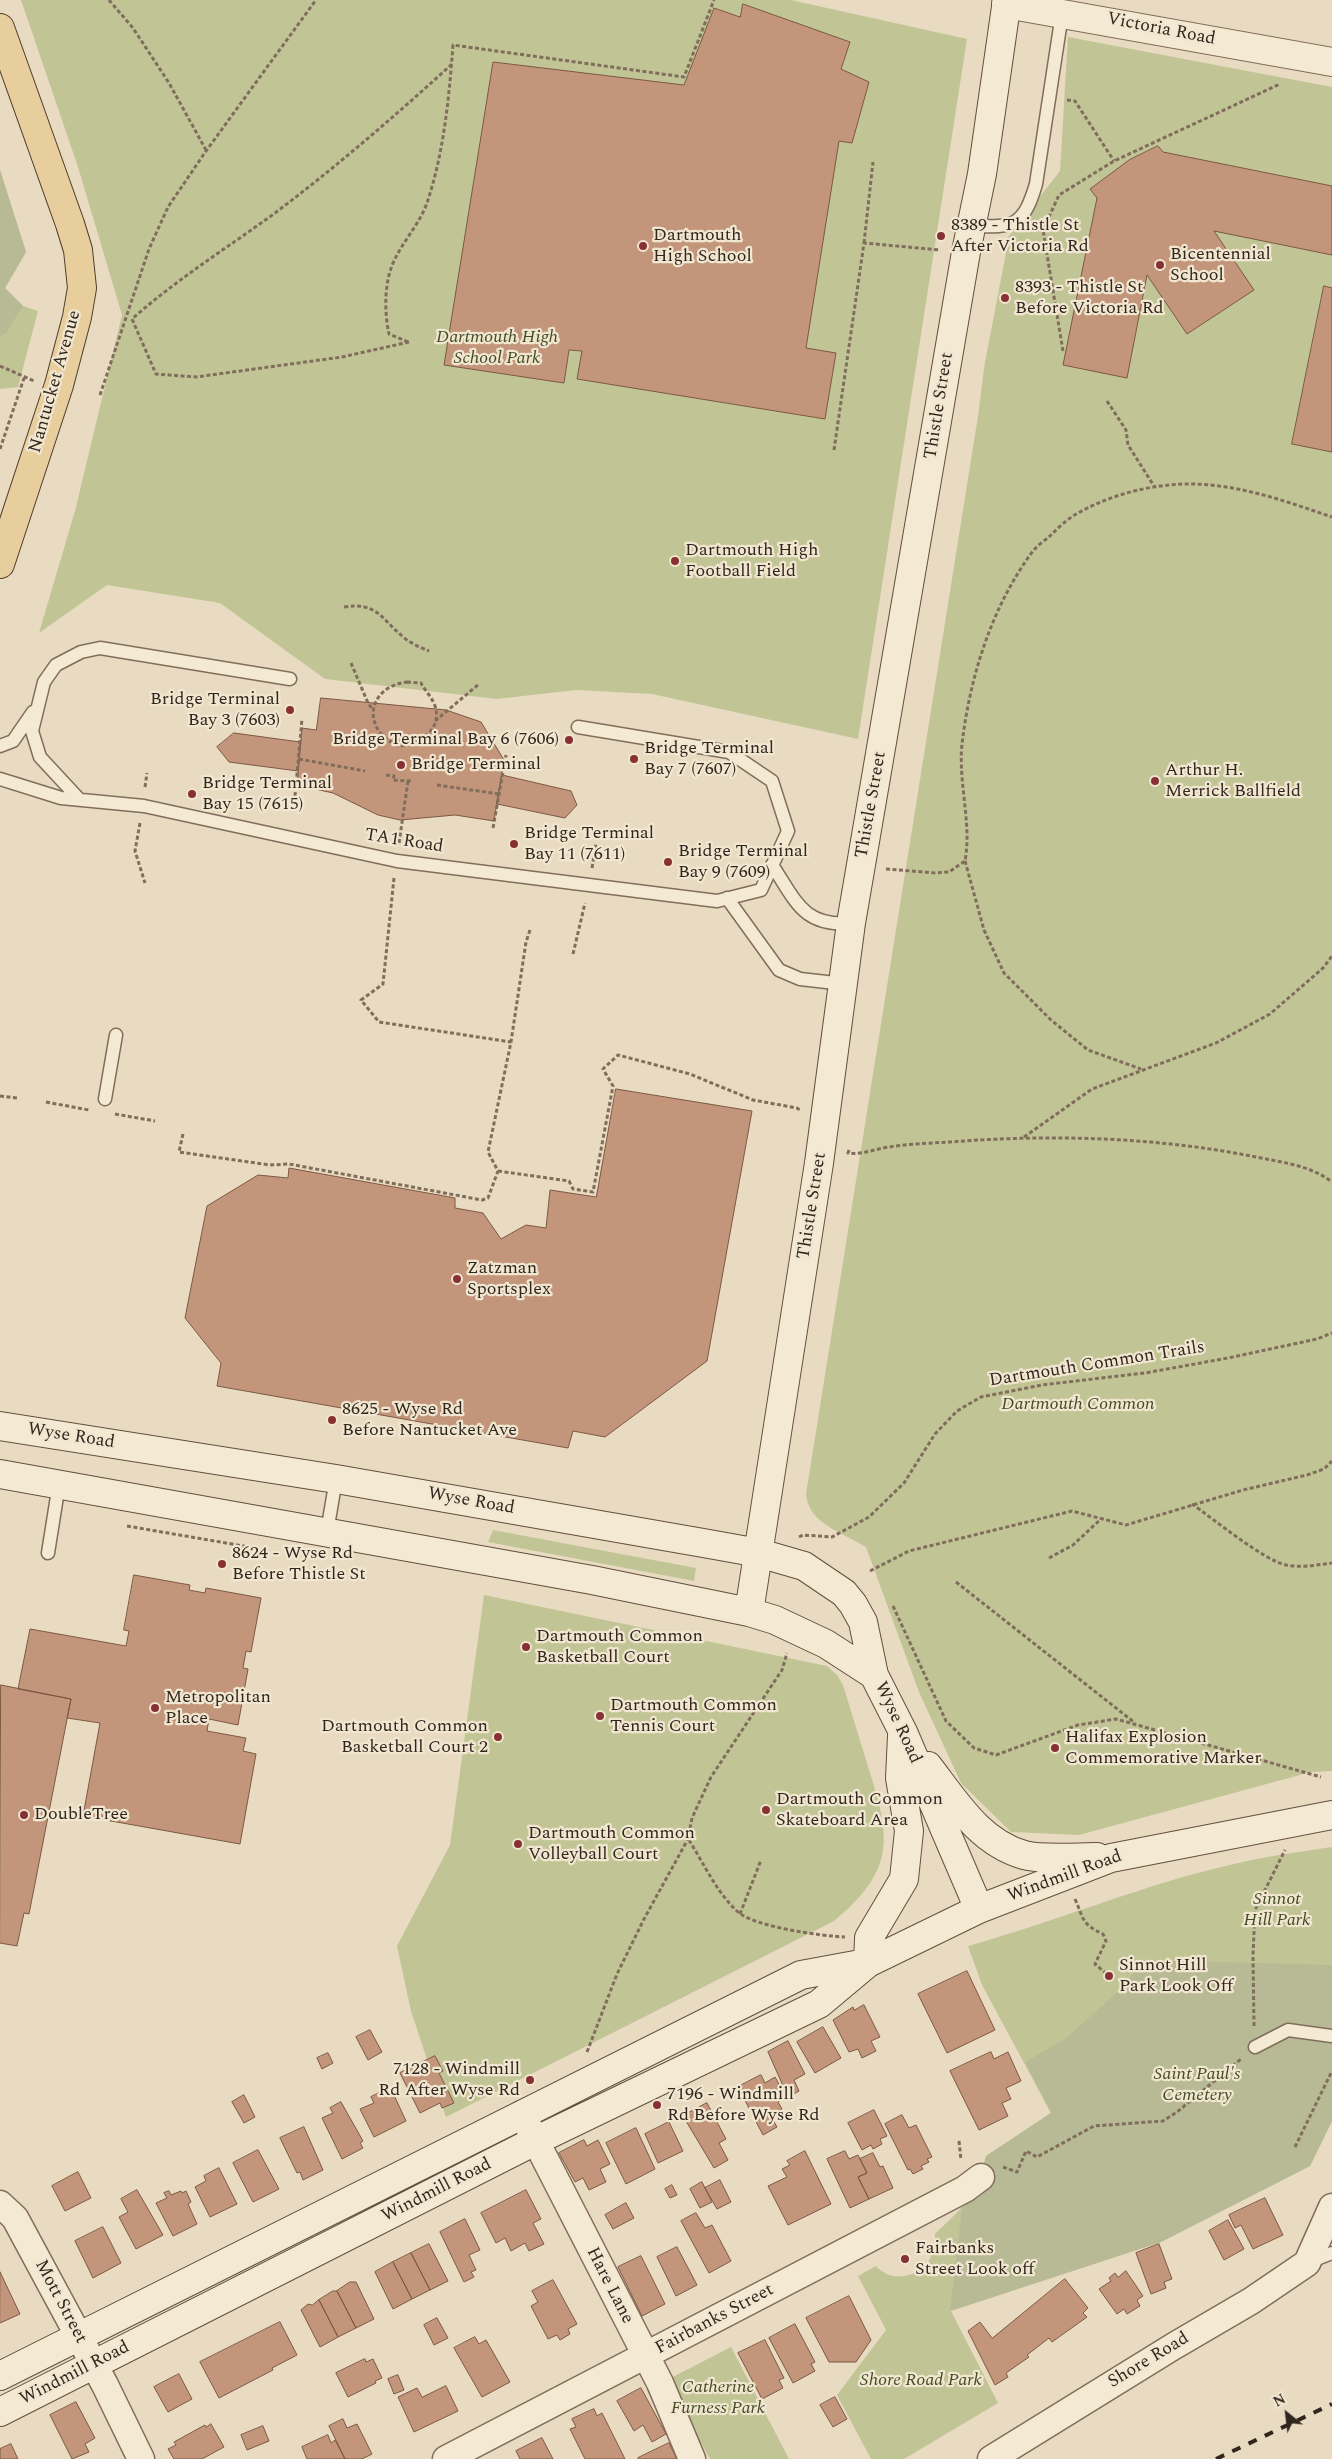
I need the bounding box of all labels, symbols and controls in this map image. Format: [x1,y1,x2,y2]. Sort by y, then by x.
street label: Victoria Road [1105,9,1217,51]
place label: 8389 - Thistle St After Victoria Rd [951,215,1089,258]
place label: Dartmouth High School [653,225,752,268]
marker: 8389 - Thistle St After Victoria Rd [935,230,947,242]
marker: Dartmouth High School [637,240,649,252]
place label: Bicentennial School [1170,244,1271,286]
marker: Bicentennial School [1154,259,1166,271]
place label: 8393 - Thistle St Before Victoria Rd [1015,277,1164,320]
marker: 8393 - Thistle St Before Victoria Rd [999,292,1011,304]
street label: Nantucket Avenue [25,308,87,456]
park label: Dartmouth High School Park [436,327,558,369]
street label: Thistle Street [921,351,959,461]
place label: Dartmouth High Football Field [685,540,818,582]
marker: Dartmouth High Football Field [669,555,681,567]
place label: Bridge Terminal Bay 3 (7603) [150,689,280,732]
marker: Bridge Terminal Bay 3 (7603) [284,704,296,716]
place label: Bridge Terminal Bay 6 (7606) [332,729,559,751]
marker: Bridge Terminal Bay 6 (7606) [563,734,575,746]
place label: Bridge Terminal Bay 7 (7607) [644,738,774,781]
street label: Thistle Street [852,750,892,860]
marker: Bridge Terminal Bay 7 (7607) [628,753,640,765]
place label: Bridge Terminal [411,754,541,776]
marker: Bridge Terminal [395,759,407,771]
place label: Arthur H. Merrick Ballfield [1165,760,1301,802]
place label: Bridge Terminal Bay 15 (7615) [202,773,332,816]
marker: Arthur H. Merrick Ballfield [1149,775,1161,787]
marker: Bridge Terminal Bay 15 (7615) [186,788,198,800]
place label: Bridge Terminal Bay 11 (7611) [524,823,654,866]
street label: TA1 Road [363,825,445,859]
marker: Bridge Terminal Bay 11 (7611) [508,838,520,850]
place label: Bridge Terminal Bay 9 (7609) [678,841,808,884]
marker: Bridge Terminal Bay 9 (7609) [662,856,674,868]
street label: Thistle Street [794,1151,832,1261]
place label: Zatzman Sportsplex [467,1258,551,1300]
marker: Zatzman Sportsplex [451,1273,463,1285]
street label: Dartmouth Common Trails [988,1337,1206,1393]
park label: Dartmouth Common [1001,1394,1155,1416]
place label: 8625 - Wyse Rd Before Nantucket Ave [342,1399,517,1442]
marker: 8625 - Wyse Rd Before Nantucket Ave [326,1414,338,1426]
street label: Wyse Road [26,1419,116,1455]
street label: Wyse Road [426,1484,516,1520]
place label: 8624 - Wyse Rd Before Thistle St [232,1543,366,1586]
marker: 8624 - Wyse Rd Before Thistle St [216,1558,228,1570]
place label: Dartmouth Common Basketball Court [536,1626,703,1668]
marker: Dartmouth Common Basketball Court [520,1641,532,1653]
street label: Wyse Road [869,1679,925,1767]
place label: Metropolitan Place [165,1687,271,1730]
place label: Dartmouth Common Tennis Court [610,1695,777,1738]
marker: Metropolitan Place [149,1702,161,1714]
marker: Dartmouth Common Tennis Court [594,1710,606,1722]
place label: Dartmouth Common Basketball Court 2 [321,1716,488,1758]
place label: Halifax Explosion Commemorative Marker [1065,1727,1261,1770]
marker: Dartmouth Common Basketball Court 2 [492,1731,504,1743]
marker: Halifax Explosion Commemorative Marker [1049,1742,1061,1754]
place label: Dartmouth Common Skateboard Area [776,1789,943,1832]
place label: DoubleTree [34,1804,128,1826]
marker: Dartmouth Common Skateboard Area [760,1804,772,1816]
marker: DoubleTree [18,1809,30,1821]
place label: Dartmouth Common Volleyball Court [528,1823,695,1866]
marker: Dartmouth Common Volleyball Court [512,1838,524,1850]
street label: Windmill Road [1005,1846,1125,1908]
park label: Sinnot Hill Park [1244,1889,1310,1932]
place label: Sinnot Hill Park Look Off [1119,1955,1233,1998]
marker: Sinnot Hill Park Look Off [1103,1970,1115,1982]
place label: 7128 - Windmill Rd After Wyse Rd [378,2059,520,2102]
park label: Saint Paul's Cemetery [1154,2064,1240,2106]
marker: 7128 - Windmill Rd After Wyse Rd [524,2074,536,2086]
place label: 7196 - Windmill Rd Before Wyse Rd [667,2084,820,2126]
marker: 7196 - Windmill Rd Before Wyse Rd [651,2099,663,2111]
street label: Windmill Road [378,2154,496,2228]
place label: Fairbanks Street Look off [915,2238,1034,2280]
street label: Hare Lane [581,2244,637,2328]
marker: Fairbanks Street Look off [899,2253,911,2265]
street label: Mott Street [29,2257,91,2347]
street label: Fairbanks Street [652,2280,778,2360]
street label: Shore Road [1105,2328,1193,2394]
street label: Windmill Road [16,2337,134,2411]
park label: Shore Road Park [860,2370,982,2392]
park label: Catherine Furness Park [671,2377,765,2420]
text: N [1269,2388,1290,2412]
north arrow [1262,2389,1312,2439]

